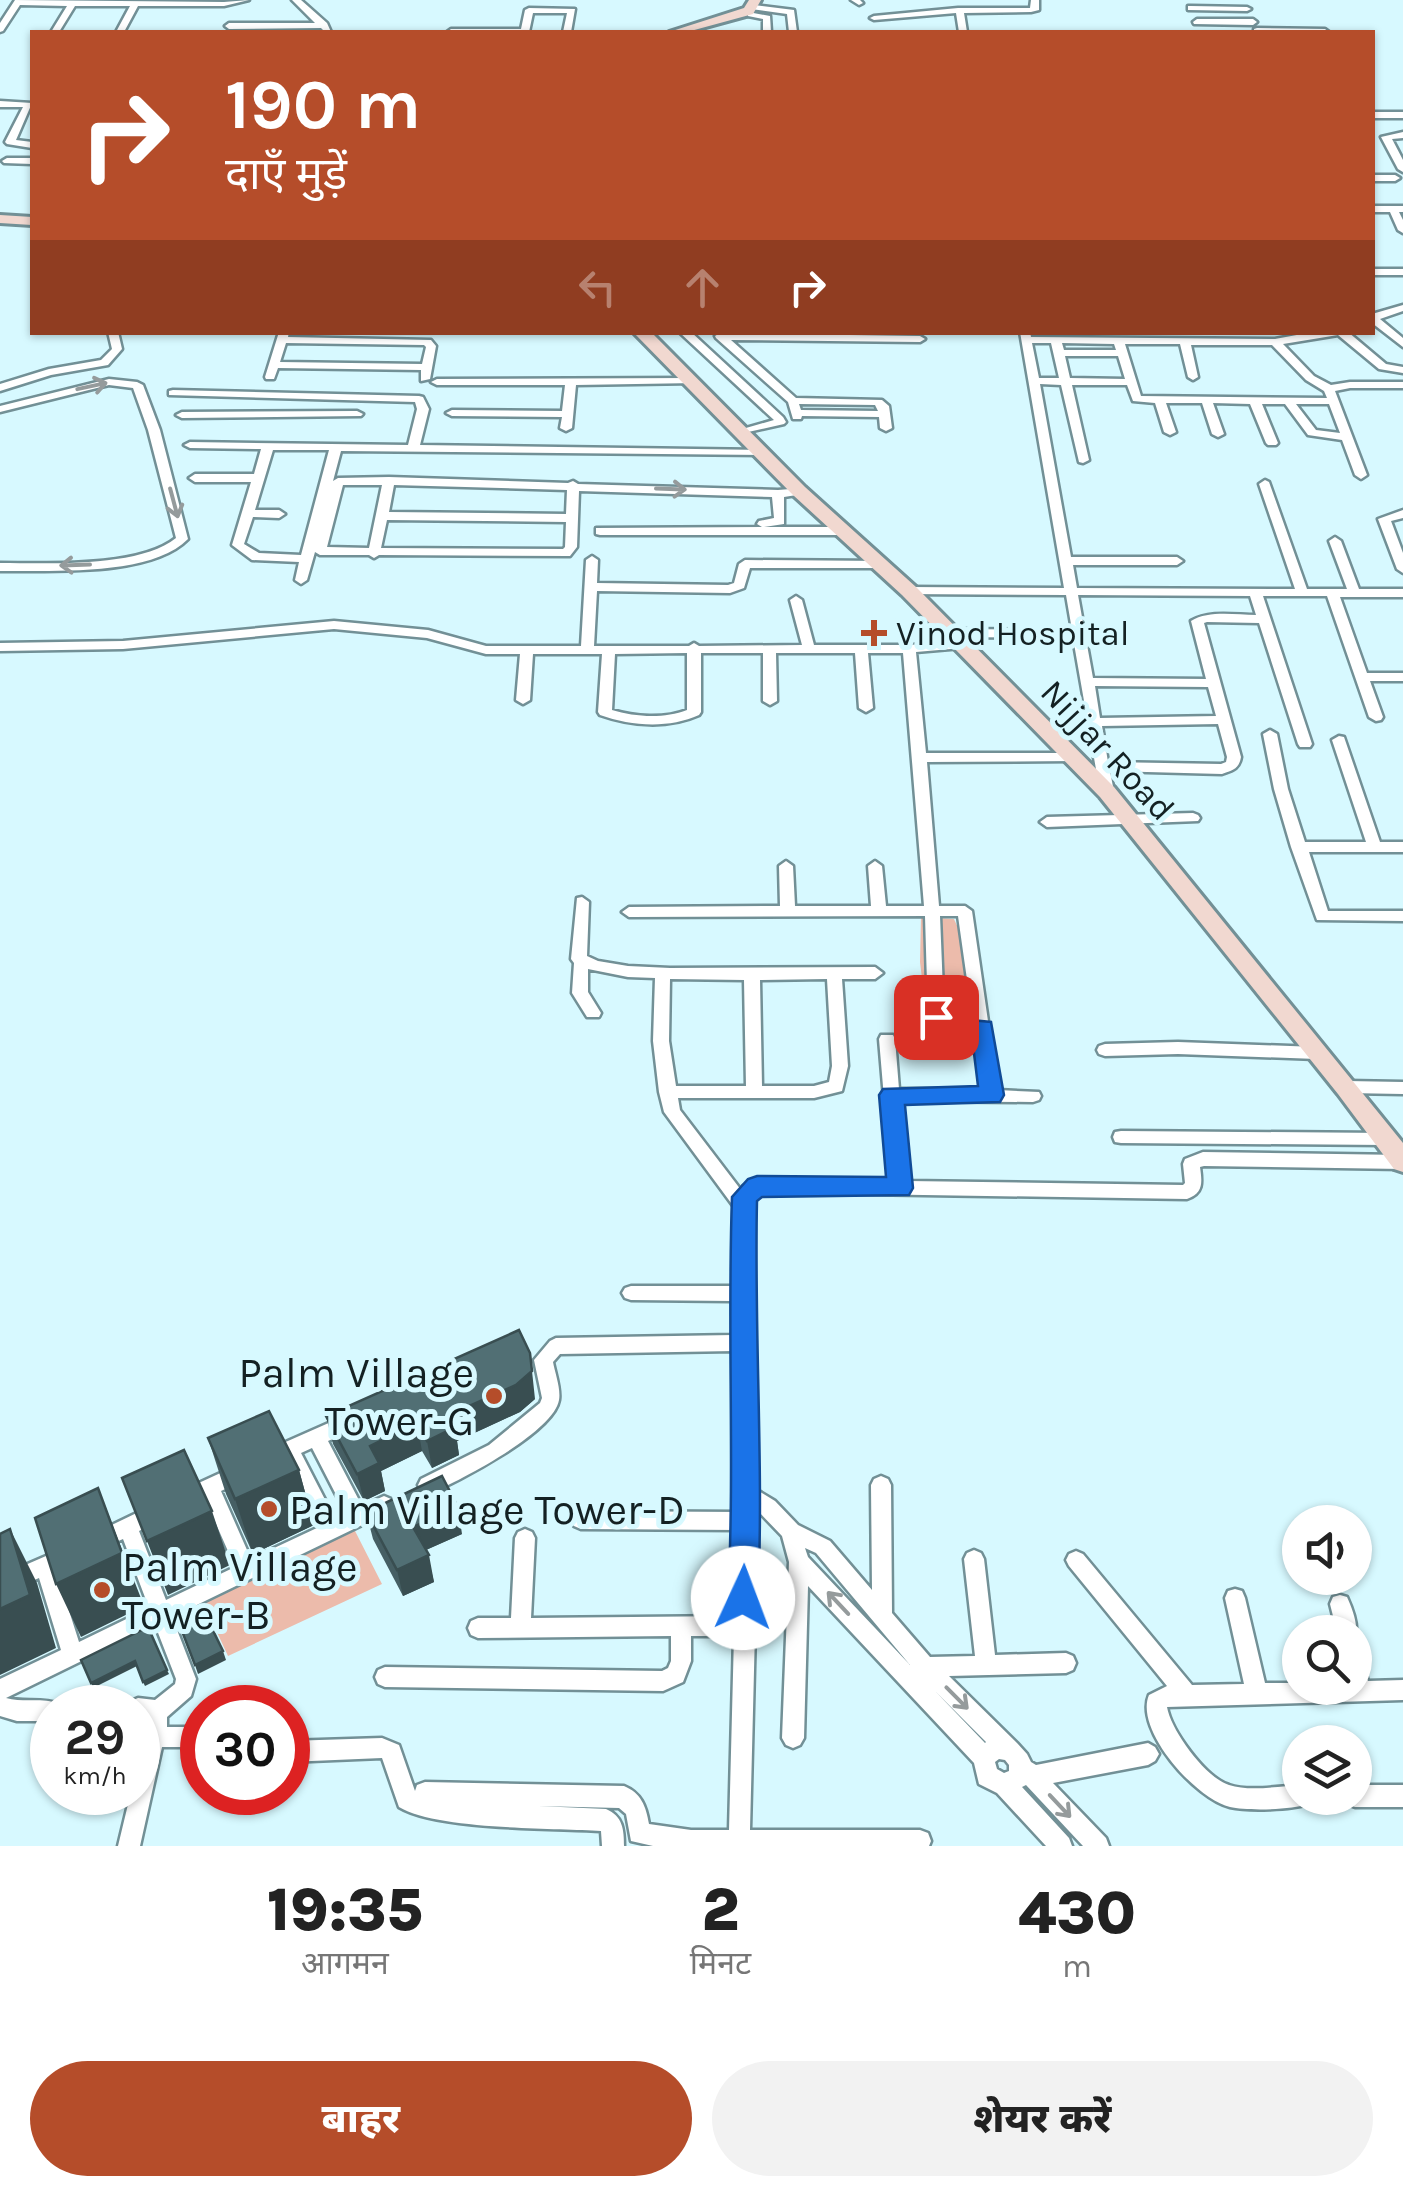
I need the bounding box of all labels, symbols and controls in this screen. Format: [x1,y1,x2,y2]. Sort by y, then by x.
text: 190 m [225,64,421,146]
icon: right [60,70,190,200]
text: दाएँ मुड़ें [225,148,347,200]
icon: left [570,260,625,315]
icon: ahead [675,260,730,315]
icon: right [780,260,835,315]
one-way arrow [75,375,107,394]
one-way arrow [654,480,686,499]
one-way arrow [165,487,184,518]
one-way arrow [59,556,91,575]
place label: Vinod Hospital [896,613,1129,654]
marker: Vinod Hospital [861,620,887,646]
street label: Nijjar Road [1032,672,1183,829]
pin [894,975,979,1060]
icon: arrive [909,990,964,1045]
place label: Palm Village Tower-G [239,1348,474,1446]
marker: Palm Village Tower-G [483,1385,505,1407]
place label: Palm Village Tower-D [289,1485,685,1535]
marker: Palm Village Tower-D [258,1498,280,1520]
map controls [1282,1505,1372,1815]
button: sound [1282,1505,1372,1595]
place label: Palm Village Tower-B [122,1542,357,1640]
position arrow [691,1546,795,1650]
marker: Palm Village Tower-B [91,1579,113,1601]
one-way arrow [826,1592,850,1616]
button: search [1282,1615,1372,1705]
speed limit sign: 30 [180,1685,310,1815]
one-way arrow [944,1686,968,1710]
text: 29 [65,1708,125,1767]
button: layers [1282,1725,1372,1815]
text: km/h [63,1761,127,1790]
one-way arrow [1048,1793,1072,1817]
text: 19:35 [267,1875,423,1945]
text: 2 [701,1875,739,1945]
text: 430 [1018,1878,1136,1948]
text: आगमन [301,1945,389,1982]
text: मिनट [690,1945,751,1982]
text: m [1062,1948,1092,1985]
button: बाहर [30,2061,692,2176]
button: शेयर करें [712,2061,1373,2176]

